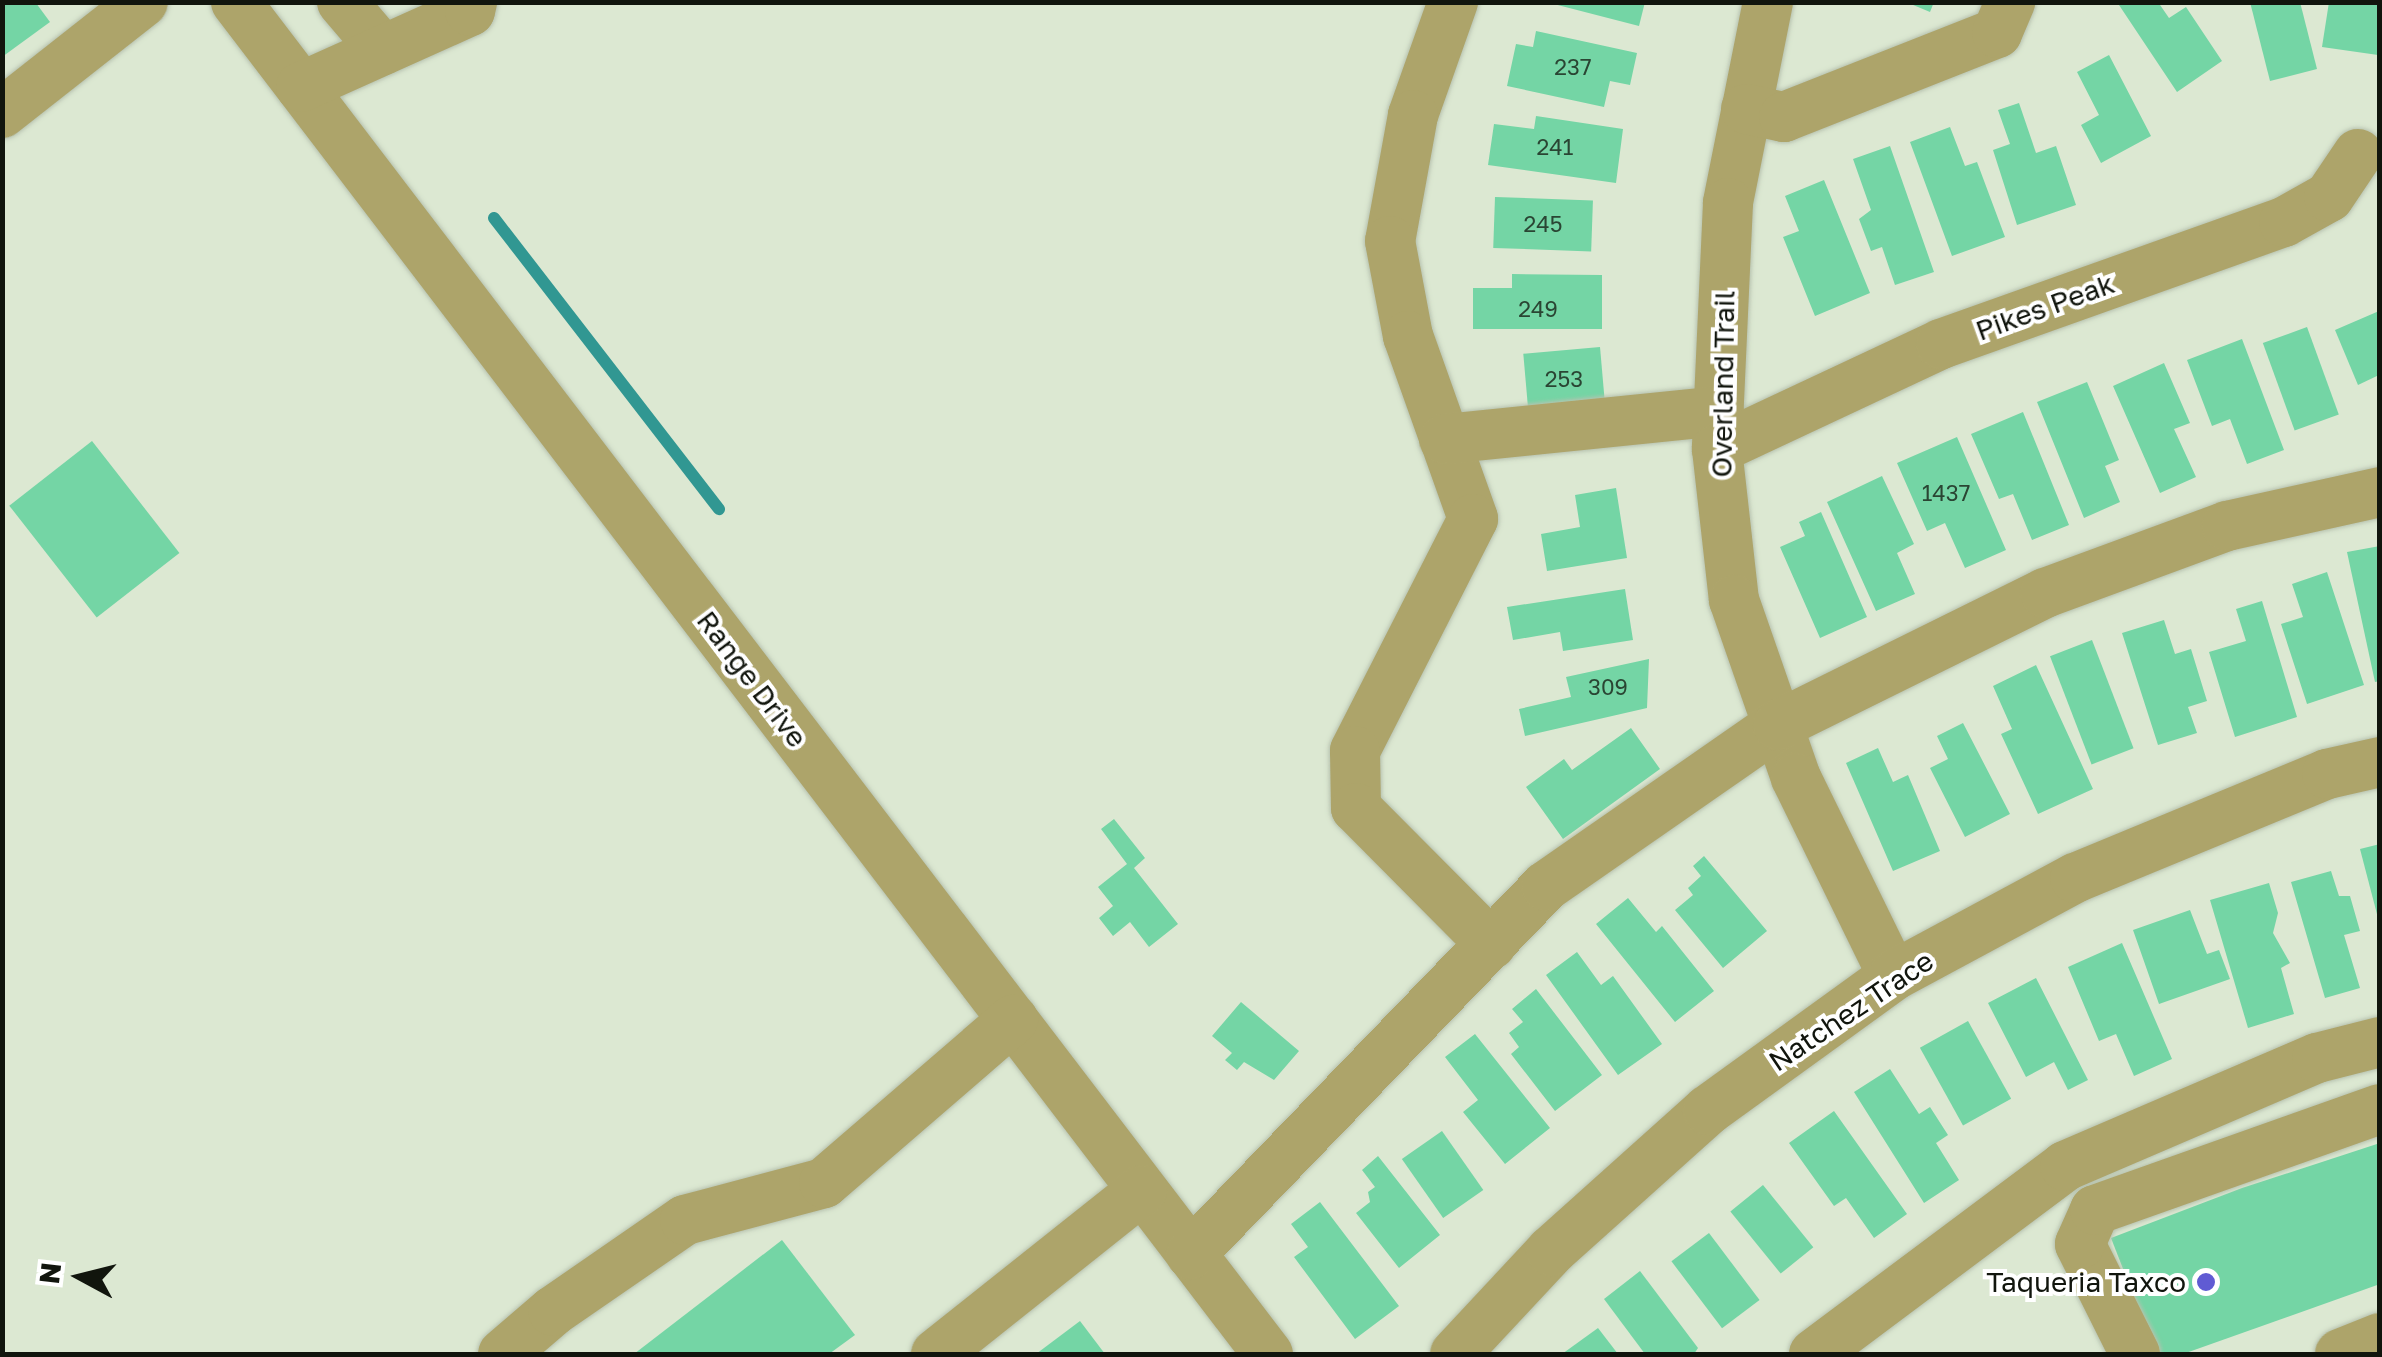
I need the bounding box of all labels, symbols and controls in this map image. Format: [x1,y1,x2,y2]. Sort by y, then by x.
house number: 237 [1554,54,1592,80]
house number: 241 [1537,134,1573,160]
house number: 245 [1524,211,1562,237]
street label: Pikes Peak [1971,266,2119,348]
street label: Overland Trail [1705,290,1741,478]
house number: 249 [1518,296,1558,322]
house number: 253 [1545,366,1583,392]
house number: 1437 [1922,480,1970,506]
street label: Range Drive [690,604,814,754]
house number: 309 [1588,674,1628,700]
street label: Natchez Trace [1763,944,1939,1078]
north arrow [30,1227,130,1327]
text: N [32,1261,67,1286]
place label: Taqueria Taxco [1986,1265,2186,1299]
marker: Taqueria Taxco [2195,1271,2217,1293]

